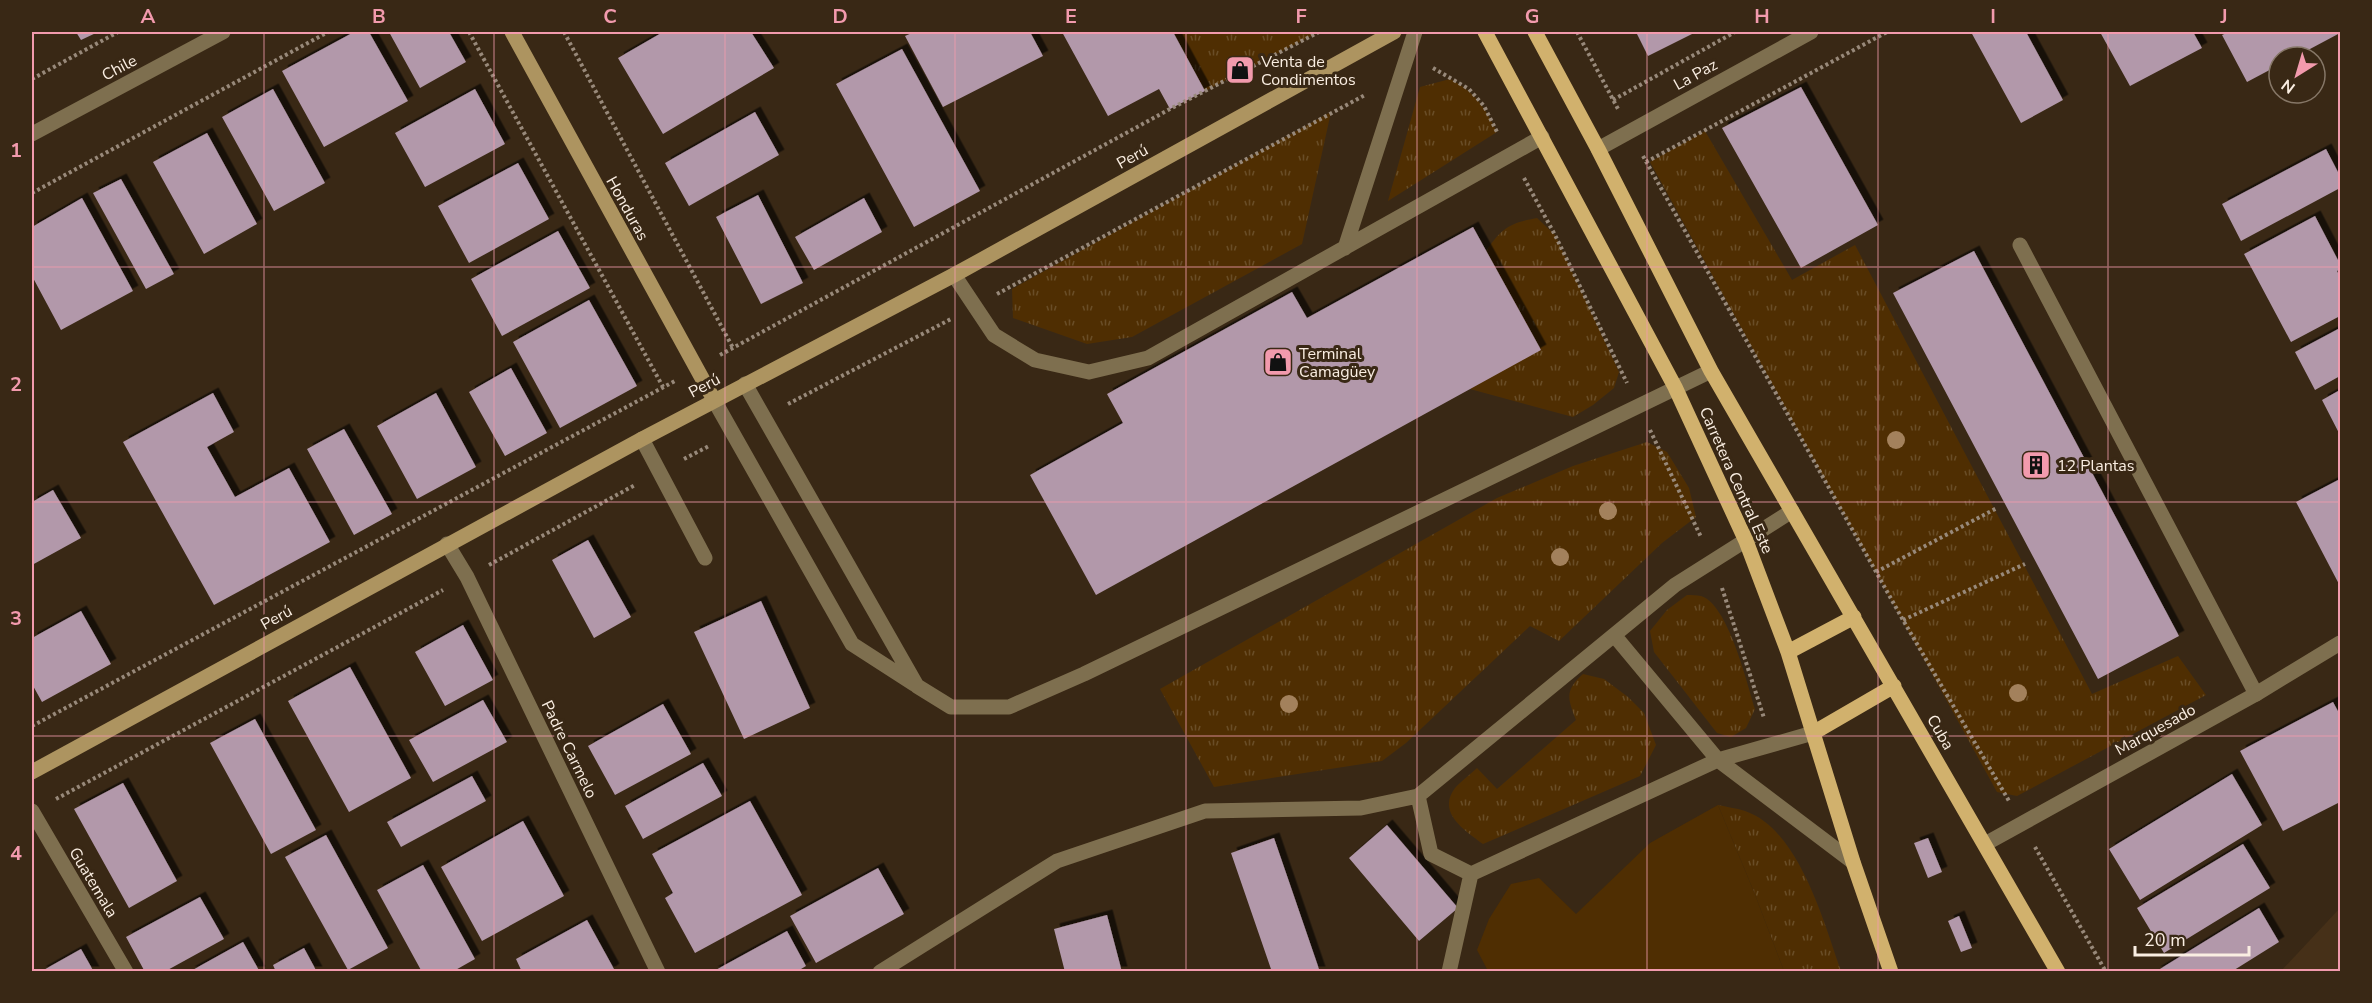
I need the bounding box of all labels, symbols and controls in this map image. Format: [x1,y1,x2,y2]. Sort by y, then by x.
text: A [141,3,156,30]
text: B [372,3,386,30]
text: C [603,3,617,30]
text: D [832,3,848,30]
text: E [1065,3,1077,30]
text: F [1295,3,1307,30]
text: G [1525,3,1539,30]
text: H [1754,3,1770,30]
text: I [1990,3,1996,30]
text: J [2219,3,2228,30]
north arrow [2267,45,2327,105]
street label: Chile [98,50,141,86]
place label: Venta de Condimentos [1260,51,1356,91]
shop icon: Venta de Condimentos [1224,54,1256,86]
street label: La Paz [1670,54,1721,96]
text: N [2277,74,2300,99]
text: 1 [10,137,22,164]
street label: Perú [1113,139,1152,174]
street label: Honduras [600,172,654,245]
place label: Terminal Camagüey [1299,343,1376,383]
shop icon: Terminal Camagüey [1262,346,1294,378]
street label: Perú [685,368,724,403]
text: 2 [10,371,22,398]
street label: Carretera Central Este [1694,404,1778,557]
building icon: 12 Plantas [2020,449,2052,481]
place label: 12 Plantas [2057,455,2135,477]
street label: Perú [257,600,296,635]
text: 3 [10,605,22,632]
street label: Padre Carmelo [536,697,602,802]
street label: Marquesado [2111,699,2200,761]
street label: Cuba [1921,711,1959,754]
text: 4 [10,840,22,867]
street label: Guatemala [63,843,123,922]
scale bar [2135,919,2249,957]
text: 20 m [2144,928,2186,952]

